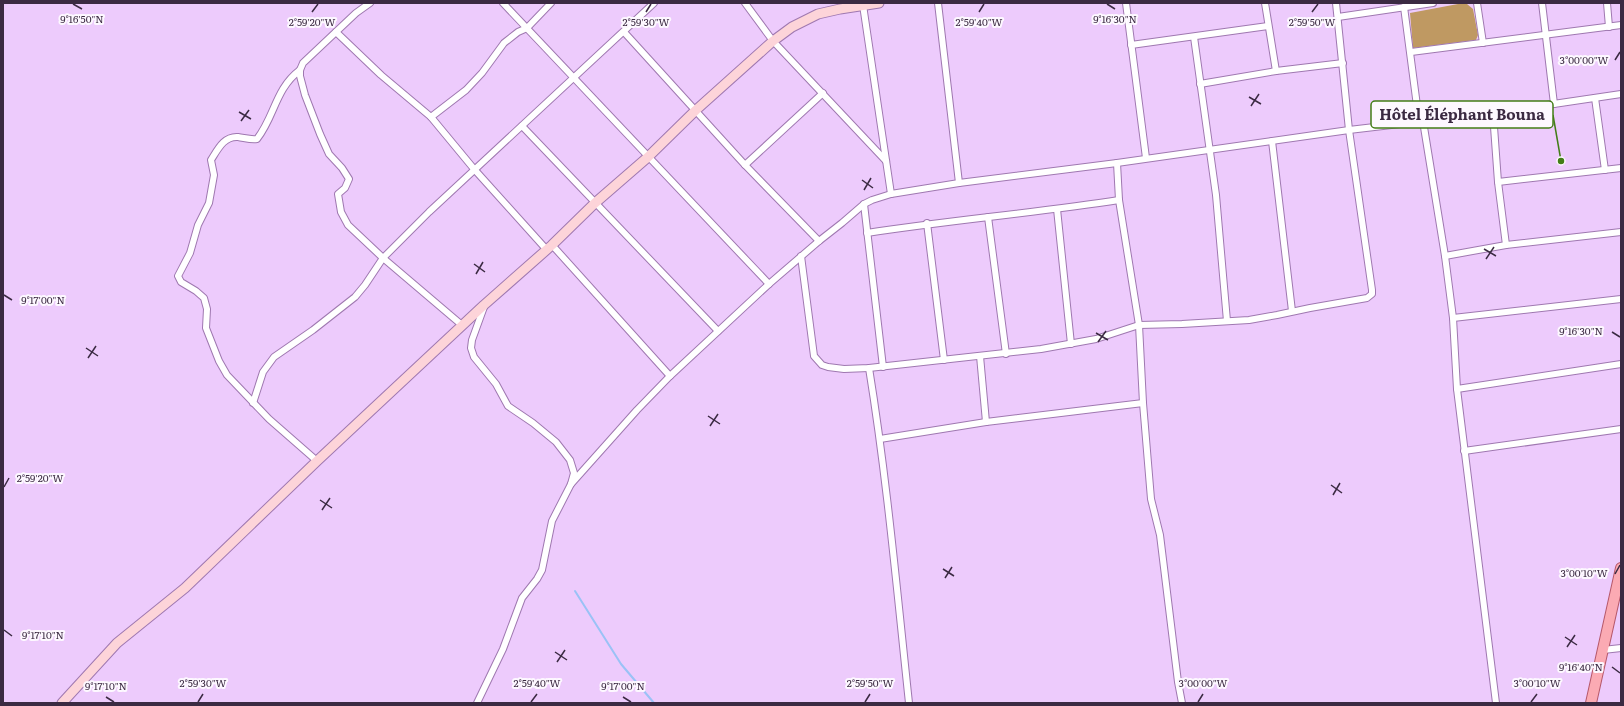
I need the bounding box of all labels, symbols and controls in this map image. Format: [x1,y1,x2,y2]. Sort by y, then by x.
text: 9°16'50"N [60,11,104,26]
text: 9°16'30"N [1093,11,1137,26]
text: 2°59'20"W [289,14,335,29]
text: 2°59'30"W [623,14,670,29]
text: 2°59'40"W [955,14,1003,29]
text: 2°59'50"W [1289,14,1335,29]
text: 3°00'00"W [1560,52,1609,67]
callout: Hôtel Éléphant Bouna [1371,101,1553,128]
text: Hôtel Éléphant Bouna [1379,102,1545,125]
text: 9°17'00"N [21,292,65,307]
text: 9°16'30"N [1559,323,1603,338]
text: 2°59'20"W [17,470,63,485]
text: 3°00'10"W [1560,565,1608,580]
text: 9°17'10"N [22,627,64,642]
text: 9°16'40"N [1559,659,1603,674]
text: 2°59'30"W [180,675,227,690]
text: 2°59'40"W [513,675,561,690]
text: 2°59'50"W [847,675,893,690]
text: 3°00'00"W [1179,675,1228,690]
text: 3°00'10"W [1513,675,1561,690]
text: 9°17'10"N [85,678,127,693]
text: 9°17'00"N [601,678,645,693]

